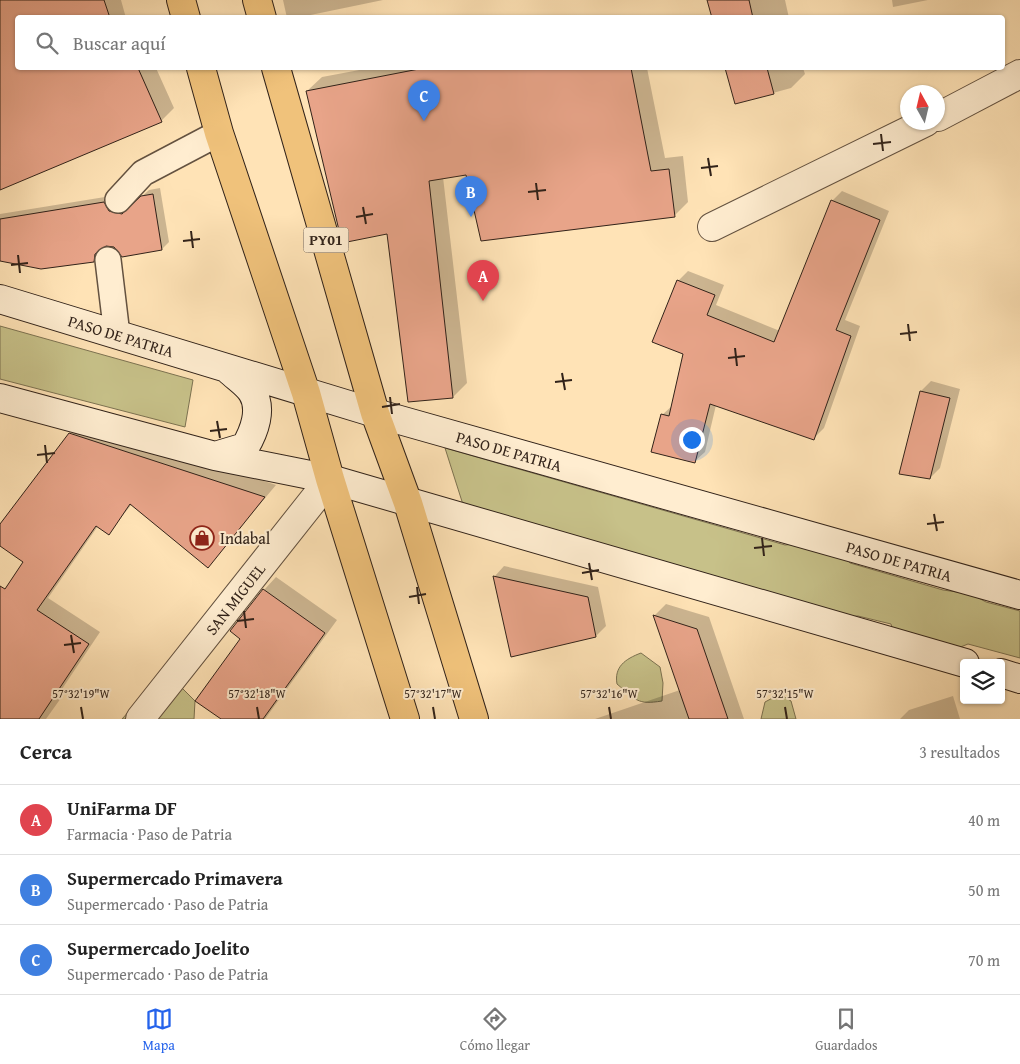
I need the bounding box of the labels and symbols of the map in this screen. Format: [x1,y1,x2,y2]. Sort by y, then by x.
pin: C [408,80,440,121]
north arrow [900,85,945,130]
pin: B [455,176,487,217]
road number: PY01 [304,228,348,252]
pin: A [467,260,499,301]
street label: PASO DE PATRIA [65,309,177,364]
street label: PASO DE PATRIA [453,424,565,478]
your location [679,427,705,453]
shop icon: Indabal [189,525,215,551]
place label: Indabal [220,526,271,550]
street label: PASO DE PATRIA [843,534,955,588]
street label: SAN MIGUEL [199,558,271,640]
text: 57°32'19"W [52,685,111,702]
text: 57°32'18"W [228,685,287,702]
text: 57°32'17"W [404,685,463,702]
text: 57°32'16"W [580,685,639,702]
text: 57°32'15"W [756,685,815,702]

